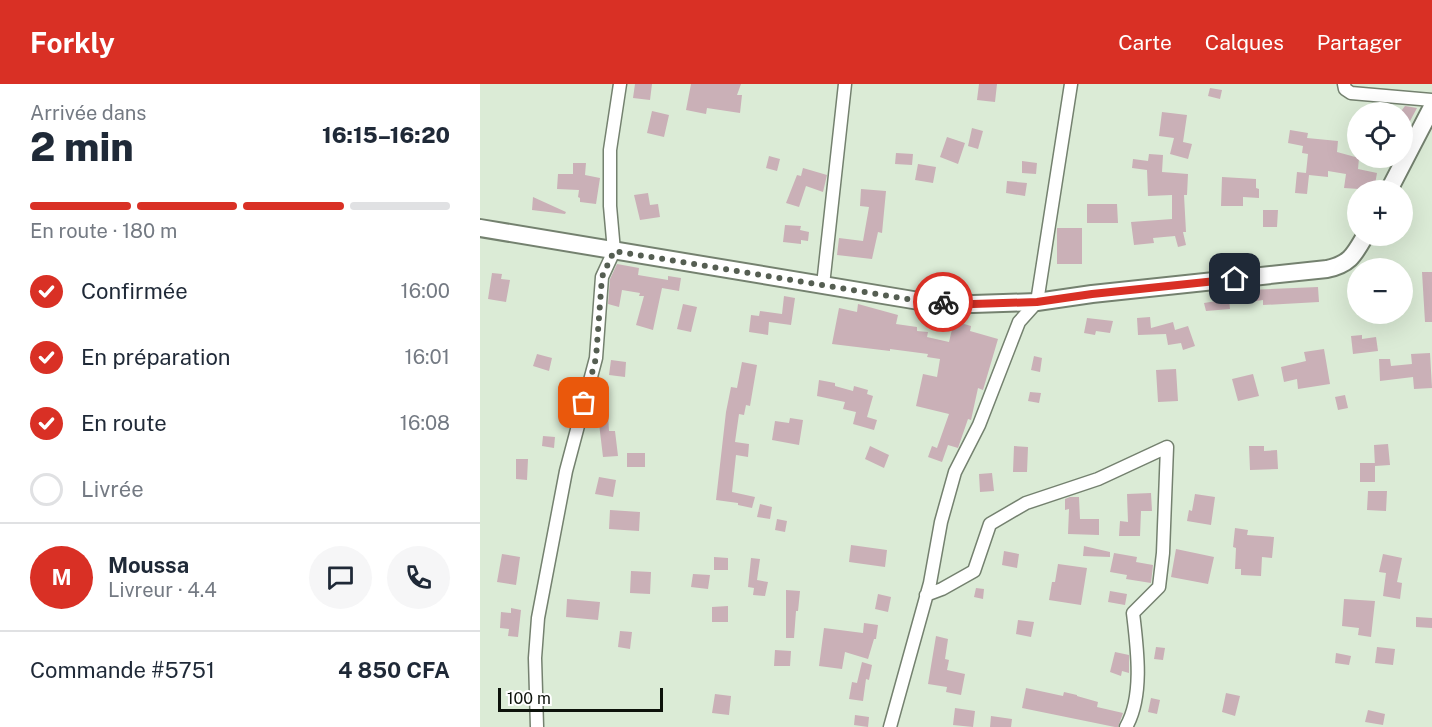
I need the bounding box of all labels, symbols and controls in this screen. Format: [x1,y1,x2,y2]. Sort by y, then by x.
text: Forkly [30,26,115,59]
text: Carte [1118,30,1172,55]
text: Calques [1205,30,1284,55]
text: Partager [1317,30,1402,55]
text: Arrivée dans [30,101,146,125]
map controls [1347,102,1413,324]
button: locate [1347,102,1413,168]
text: 16:15–16:20 [322,122,450,148]
text: 2 min [30,124,134,170]
button: + [1347,180,1413,246]
text: En route · 180 m [30,219,177,243]
pin [1209,253,1260,304]
button: − [1347,258,1413,324]
icon: home [1218,262,1251,295]
courier [913,272,973,332]
icon: check [30,275,63,308]
text: Confirmée [81,278,188,304]
text: 16:00 [401,279,450,303]
icon: bike [927,286,960,319]
icon: check [30,341,63,374]
text: En préparation [81,344,231,370]
text: 16:01 [405,345,450,369]
pin [558,377,609,428]
icon: bag [567,386,600,419]
icon: check [30,407,63,440]
text: En route [81,410,167,436]
text: 16:08 [400,411,450,435]
text: Livrée [81,476,144,502]
button: chat [309,546,372,609]
button: phone [387,546,450,609]
text: Moussa [108,552,189,578]
text: M [51,564,72,590]
text: Livreur · 4.4 [108,578,217,602]
text: Commande #5751 [30,657,215,683]
text: 4 850 CFA [338,657,450,683]
scale bar [498,685,663,712]
text: 100 m [507,689,551,708]

